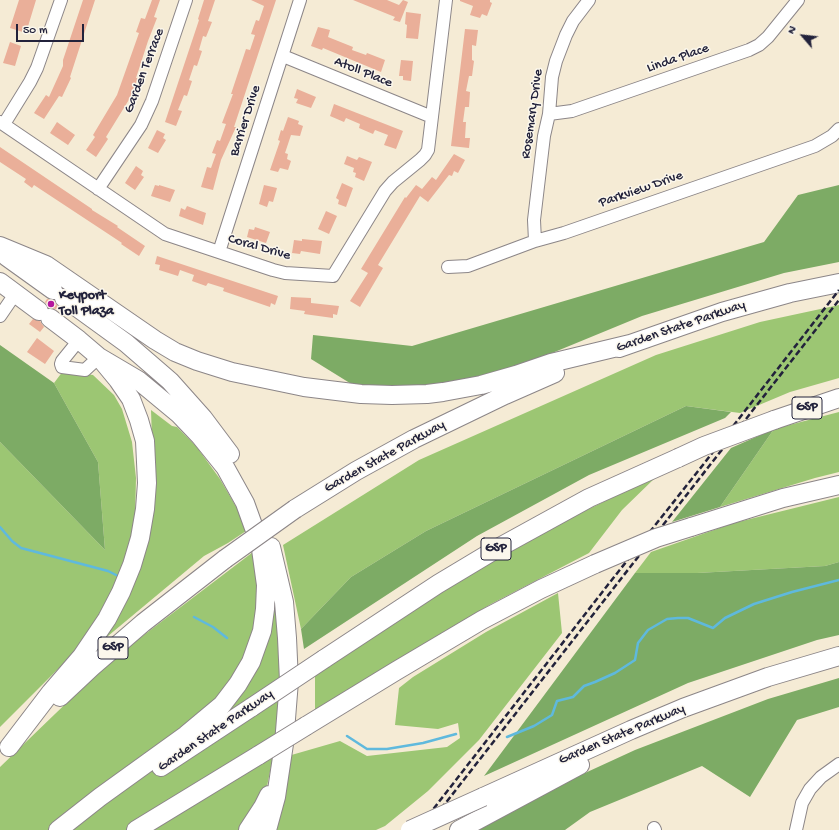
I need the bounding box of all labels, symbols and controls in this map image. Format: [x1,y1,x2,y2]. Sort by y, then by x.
scale bar [18,16,86,42]
north arrow [783,16,823,56]
text: 50 m [23,24,48,38]
text: N [785,24,799,36]
street label: Garden Terrace [121,26,169,116]
street label: Linda Place [645,41,711,77]
street label: Atoll Place [331,54,395,92]
street label: Rosemary Drive [518,68,548,160]
street label: Barrier Drive [227,83,265,159]
street label: Parkview Drive [597,168,685,212]
street label: Coral Drive [226,231,292,265]
place label: Keyport Toll Plaza [59,288,114,320]
street label: Garden State Parkway [614,297,748,357]
marker: Keyport Toll Plaza [46,299,56,309]
road number: GSP [792,397,822,419]
street label: Garden State Parkway [322,417,448,497]
road number: GSP [481,538,511,560]
road number: GSP [98,637,128,659]
street label: Garden State Parkway [155,686,277,776]
street label: Garden State Parkway [556,701,688,769]

